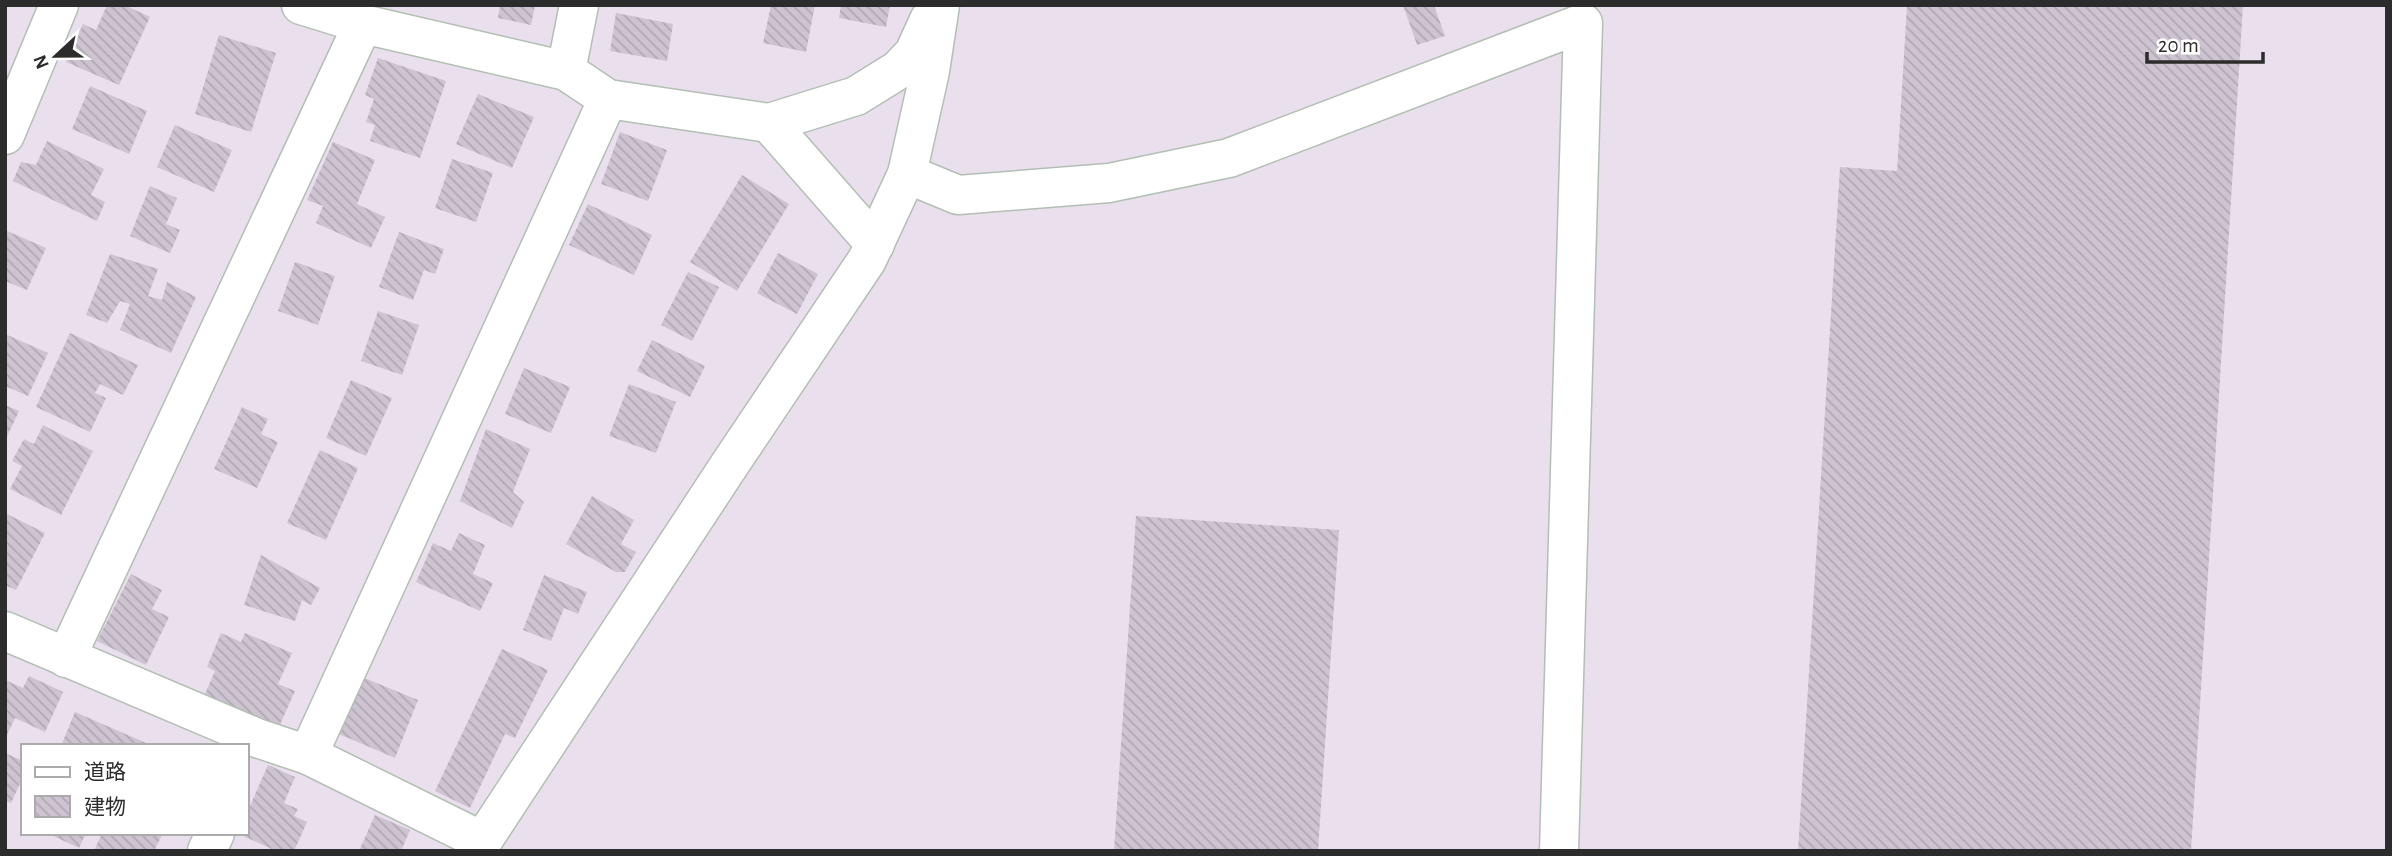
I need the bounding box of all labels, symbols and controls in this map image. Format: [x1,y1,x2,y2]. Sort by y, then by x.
north arrow [21,21,91,91]
scale bar [2147,21,2262,65]
text: 20 m [2158,35,2199,56]
text: N [30,52,53,71]
legend [21,744,248,835]
text: 道路 [84,761,126,783]
text: 建物 [84,796,126,818]

